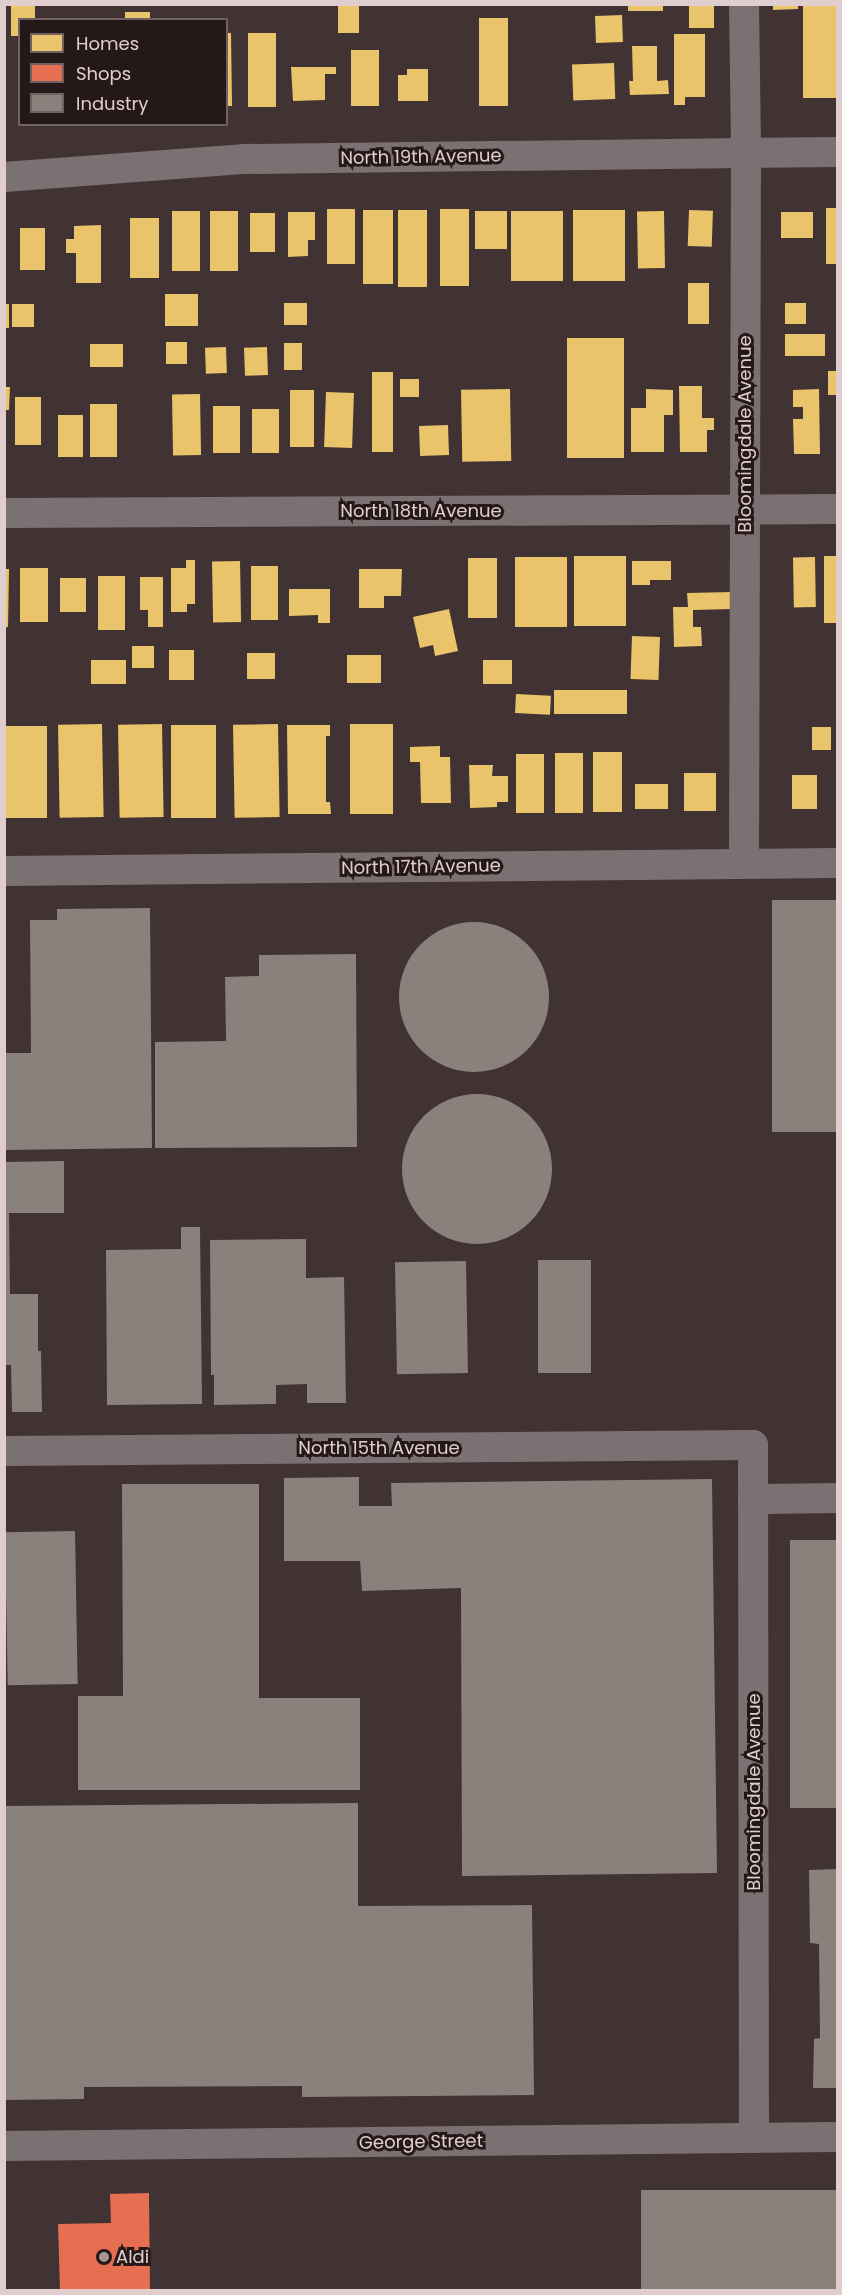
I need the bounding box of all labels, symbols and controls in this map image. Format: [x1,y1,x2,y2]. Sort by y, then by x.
legend [18,18,228,126]
text: Homes [76,31,139,56]
text: Shops [76,61,131,86]
text: Industry [76,91,148,116]
street label: North 19th Avenue [340,145,502,169]
street label: Bloomingdale Avenue [734,335,756,533]
street label: North 18th Avenue [340,500,502,522]
street label: North 17th Avenue [341,855,501,879]
street label: North 15th Avenue [298,1437,460,1459]
street label: Bloomingdale Avenue [743,1693,765,1891]
street label: George Street [359,2130,483,2154]
place label: Aldi [116,2246,149,2268]
marker: Aldi [97,2250,111,2264]

